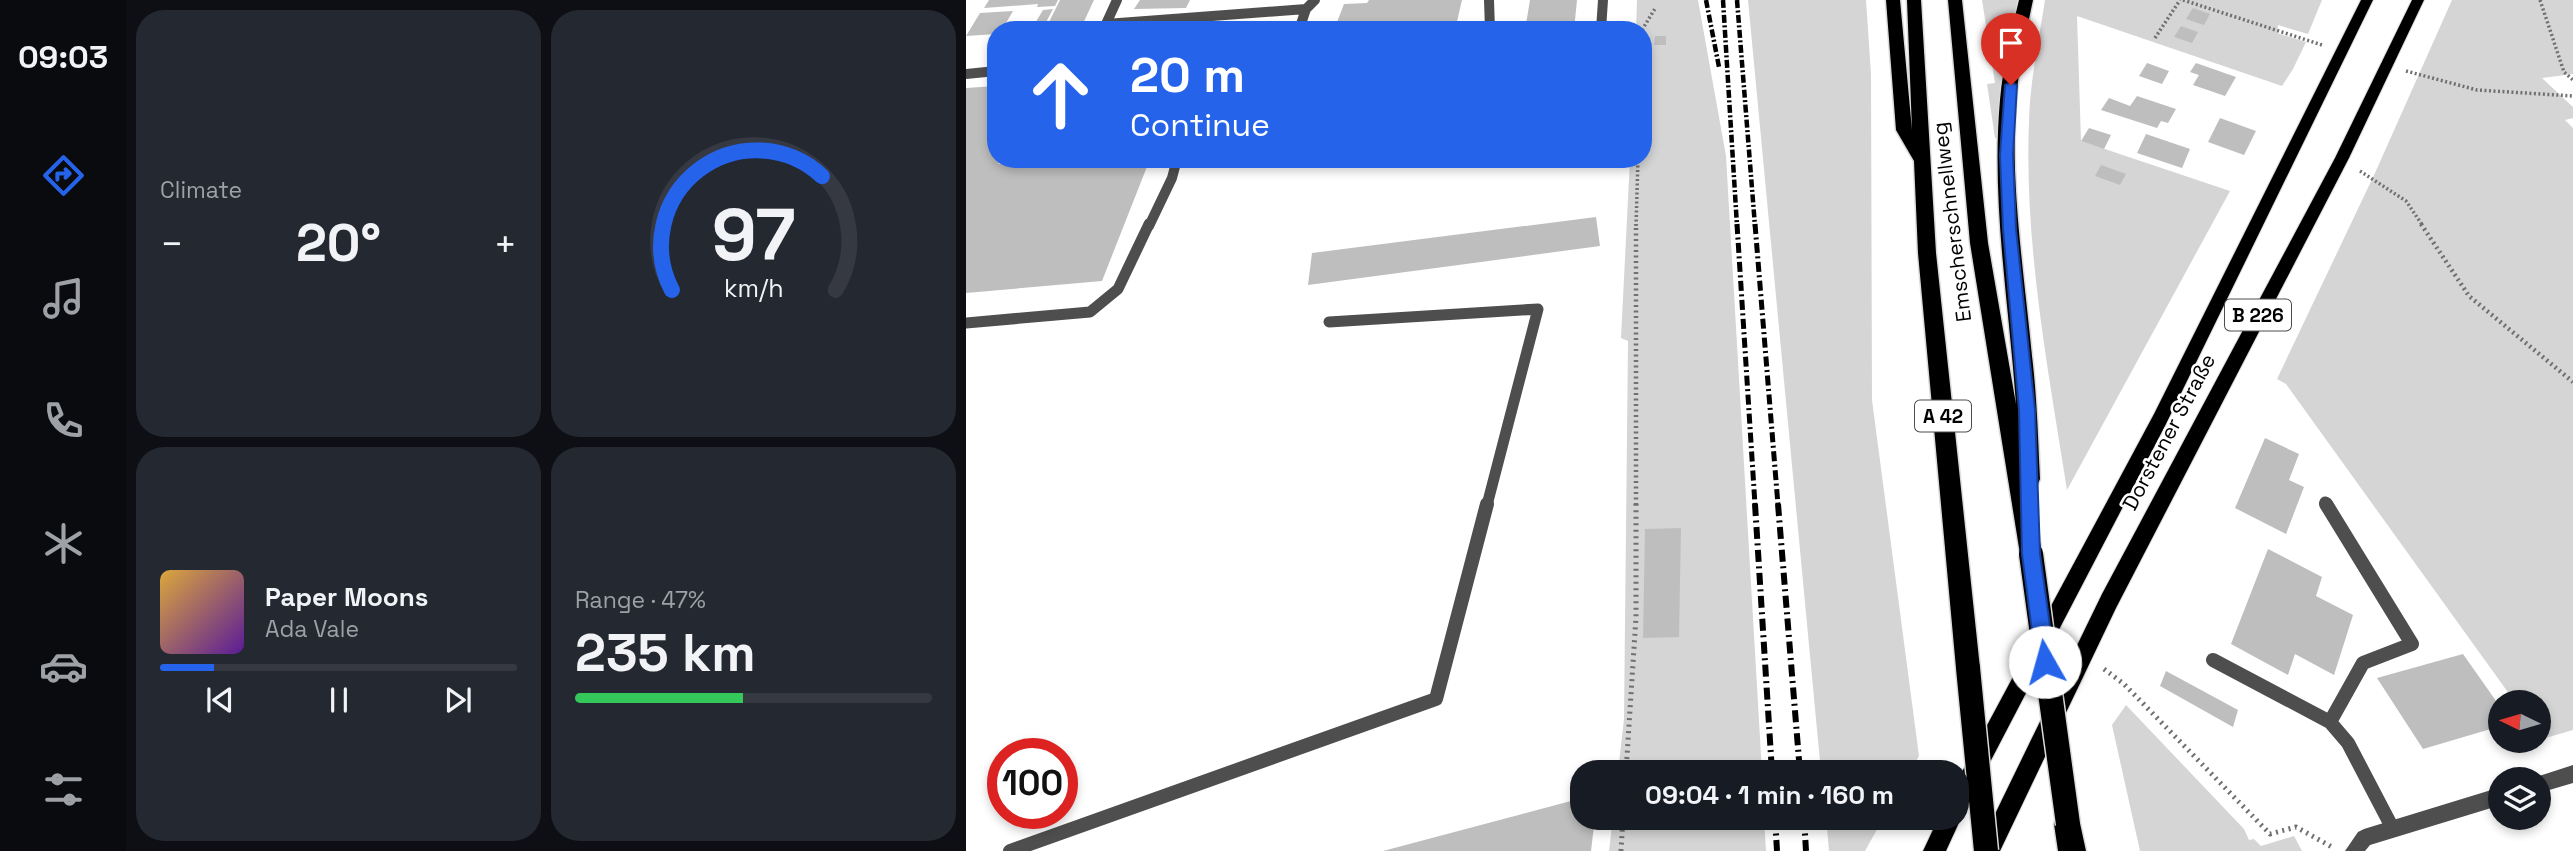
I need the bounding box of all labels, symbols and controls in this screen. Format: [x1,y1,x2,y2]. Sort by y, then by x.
pin [1981,13,2041,85]
icon: arrive [1992,24,2030,62]
text: 09:03 [18,37,108,77]
text: 20 m [1130,44,1245,106]
icon: ahead [1015,49,1106,140]
text: Continue [1130,105,1270,145]
street label: Emscherschnellweg [1926,121,1977,324]
icon: directions [39,151,88,200]
text: Climate [160,175,242,205]
text: 97 [712,188,795,281]
text: 20° [296,210,381,276]
text: − [160,220,184,268]
text: + [493,220,517,268]
text: km/h [724,271,783,303]
icon: music [39,274,88,323]
road number: B 226 [2225,300,2291,330]
street label: Dorstener Straße [2116,349,2221,515]
icon: phone [39,396,88,445]
road number: A 42 [1915,400,1971,432]
icon: climate [39,519,88,568]
text: Paper Moons [265,580,428,614]
text: Range · 47% [575,585,706,615]
text: Ada Vale [265,614,359,644]
text: 235 km [575,620,756,686]
position arrow [2008,625,2082,699]
icon: car [39,642,88,691]
icon: previous [201,681,239,719]
icon: pause [320,681,358,719]
icon: next [439,681,477,719]
north arrow [2488,690,2552,752]
map controls [2488,690,2551,830]
speed limit sign: 100 [987,738,1078,829]
icon: filters [39,765,88,814]
button: layers [2488,767,2551,830]
text: 09:04 · 1 min · 160 m [1645,778,1894,812]

